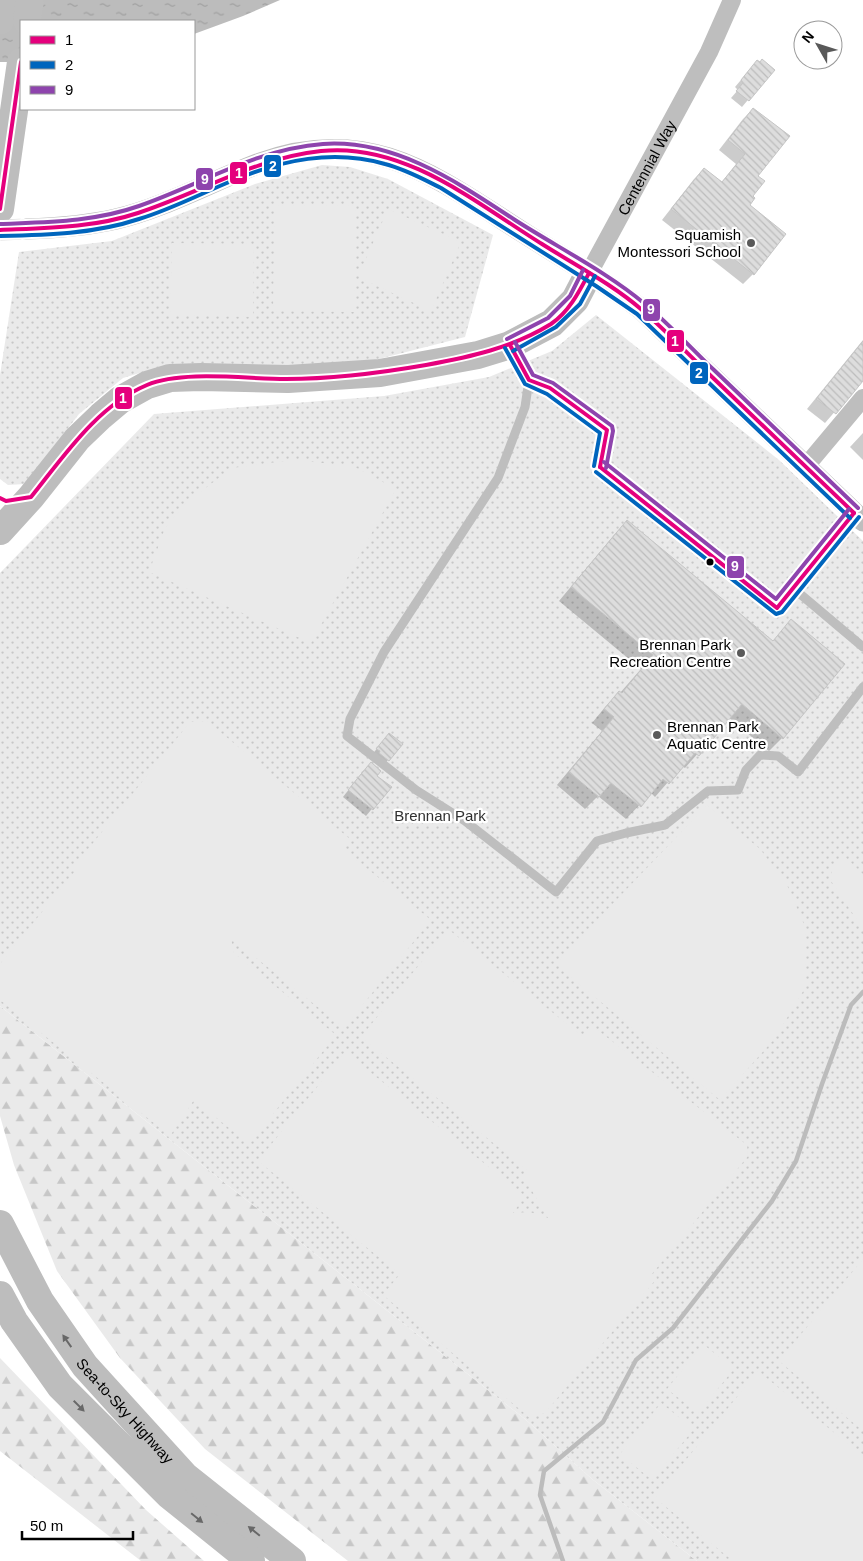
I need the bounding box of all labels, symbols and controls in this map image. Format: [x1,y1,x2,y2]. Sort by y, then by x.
legend [20,20,195,110]
north arrow [793,20,843,70]
text: N [798,28,817,46]
text: 1 [65,31,73,48]
text: 2 [65,56,73,73]
text: 9 [65,81,73,98]
street label: Centennial Way [614,117,679,218]
line badge: 2 [263,154,282,178]
text: 2 [269,158,277,174]
line badge: 1 [229,161,248,185]
text: 1 [235,165,243,181]
line badge: 9 [195,167,214,191]
text: 9 [201,171,209,187]
place label: Squamish Montessori School [618,226,741,260]
marker: Squamish Montessori School [745,237,757,249]
line badge: 9 [642,298,661,322]
text: 9 [647,301,655,317]
line badge: 1 [666,329,685,353]
text: 1 [671,333,679,349]
line badge: 2 [689,361,709,385]
text: 2 [695,365,703,381]
line badge: 1 [114,386,133,410]
text: 1 [119,390,127,406]
line badge: 9 [726,555,745,579]
unlabelled marker [705,557,715,567]
text: 9 [731,558,739,574]
place label: Brennan Park Recreation Centre [609,636,731,670]
marker: Brennan Park Recreation Centre [735,647,747,659]
place label: Brennan Park Aquatic Centre [667,718,766,752]
marker: Brennan Park Aquatic Centre [651,729,663,741]
park label: Brennan Park [394,807,486,824]
one-way arrow [62,1334,72,1347]
street label: Sea-to-Sky Highway [74,1355,178,1467]
one-way arrow [73,1399,85,1411]
scale bar [22,1508,134,1540]
one-way arrow [190,1512,203,1523]
text: 50 m [30,1517,63,1534]
one-way arrow [248,1525,261,1536]

